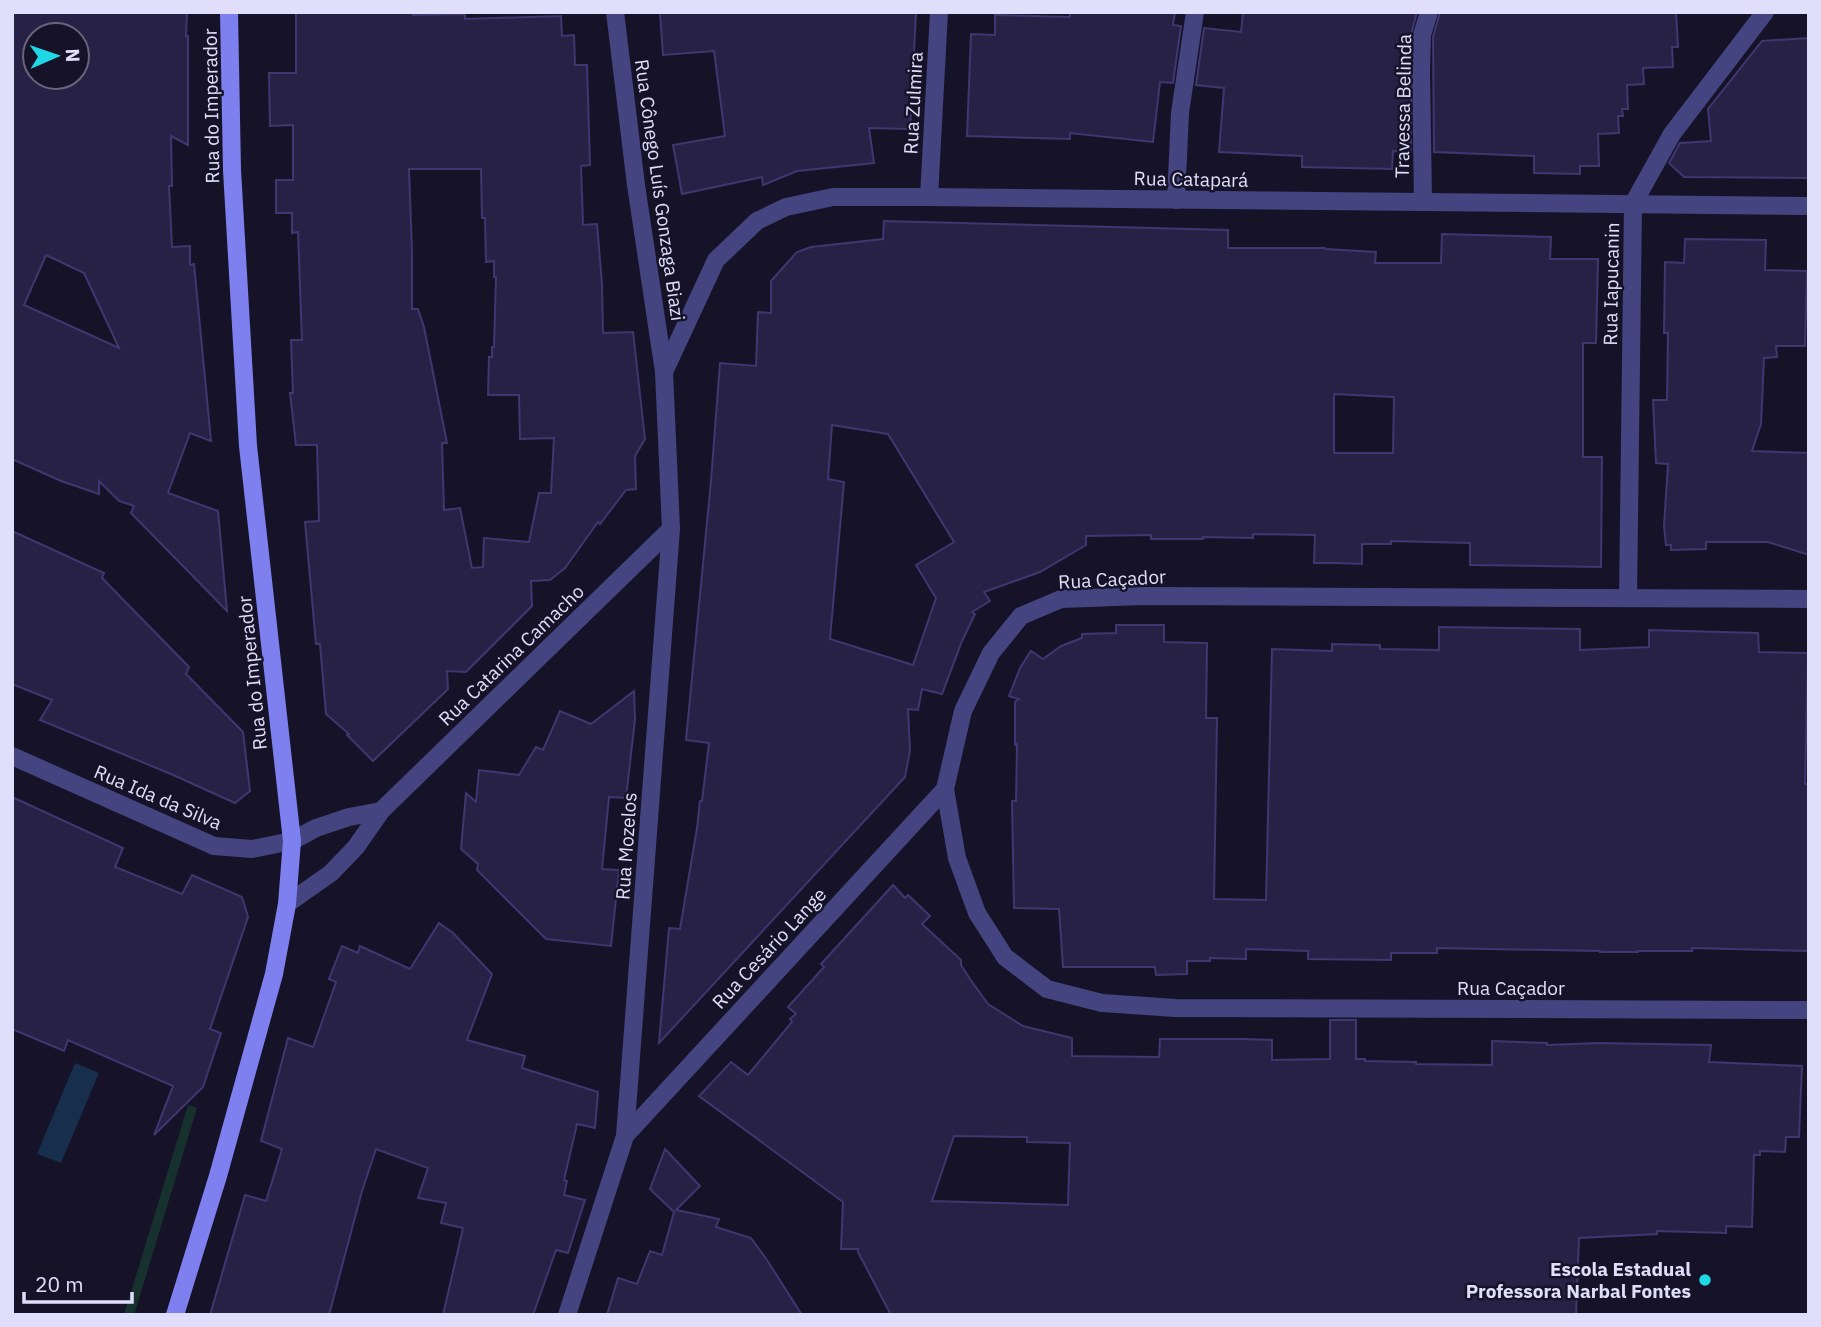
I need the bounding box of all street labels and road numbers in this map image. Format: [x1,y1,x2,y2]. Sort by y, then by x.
street label: Rua do Imperador [198,28,224,184]
street label: Travessa Belinda [1390,34,1416,178]
street label: Rua Zulmira [898,51,928,155]
street label: Rua Cônego Luís Gonzaga Biazi [630,58,690,322]
street label: Rua Catapará [1134,166,1248,192]
street label: Rua Iapucanin [1598,222,1624,346]
street label: Rua Caçador [1058,564,1167,594]
street label: Rua Catarina Camacho [433,579,589,731]
street label: Rua do Imperador [232,595,272,751]
street label: Rua Ida da Silva [90,759,226,835]
street label: Rua Mozelos [610,791,642,901]
street label: Rua Cesário Lange [707,882,831,1014]
street label: Rua Caçador [1457,976,1565,1000]

